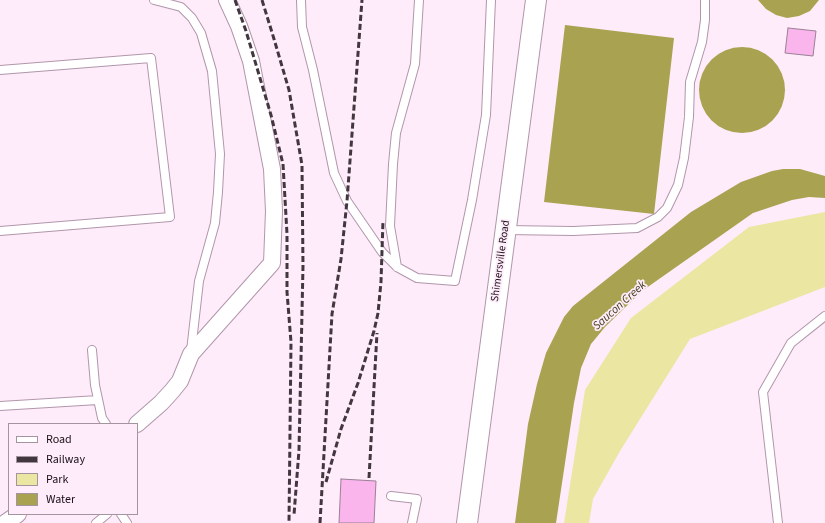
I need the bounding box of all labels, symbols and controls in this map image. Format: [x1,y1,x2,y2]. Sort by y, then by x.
street label: Shimersville Road [489,219,513,303]
water label: Saucon Creek [590,278,650,334]
legend [8,423,138,515]
text: Road [46,431,72,448]
text: Railway [46,451,85,468]
text: Park [46,471,68,488]
text: Water [46,491,75,508]

